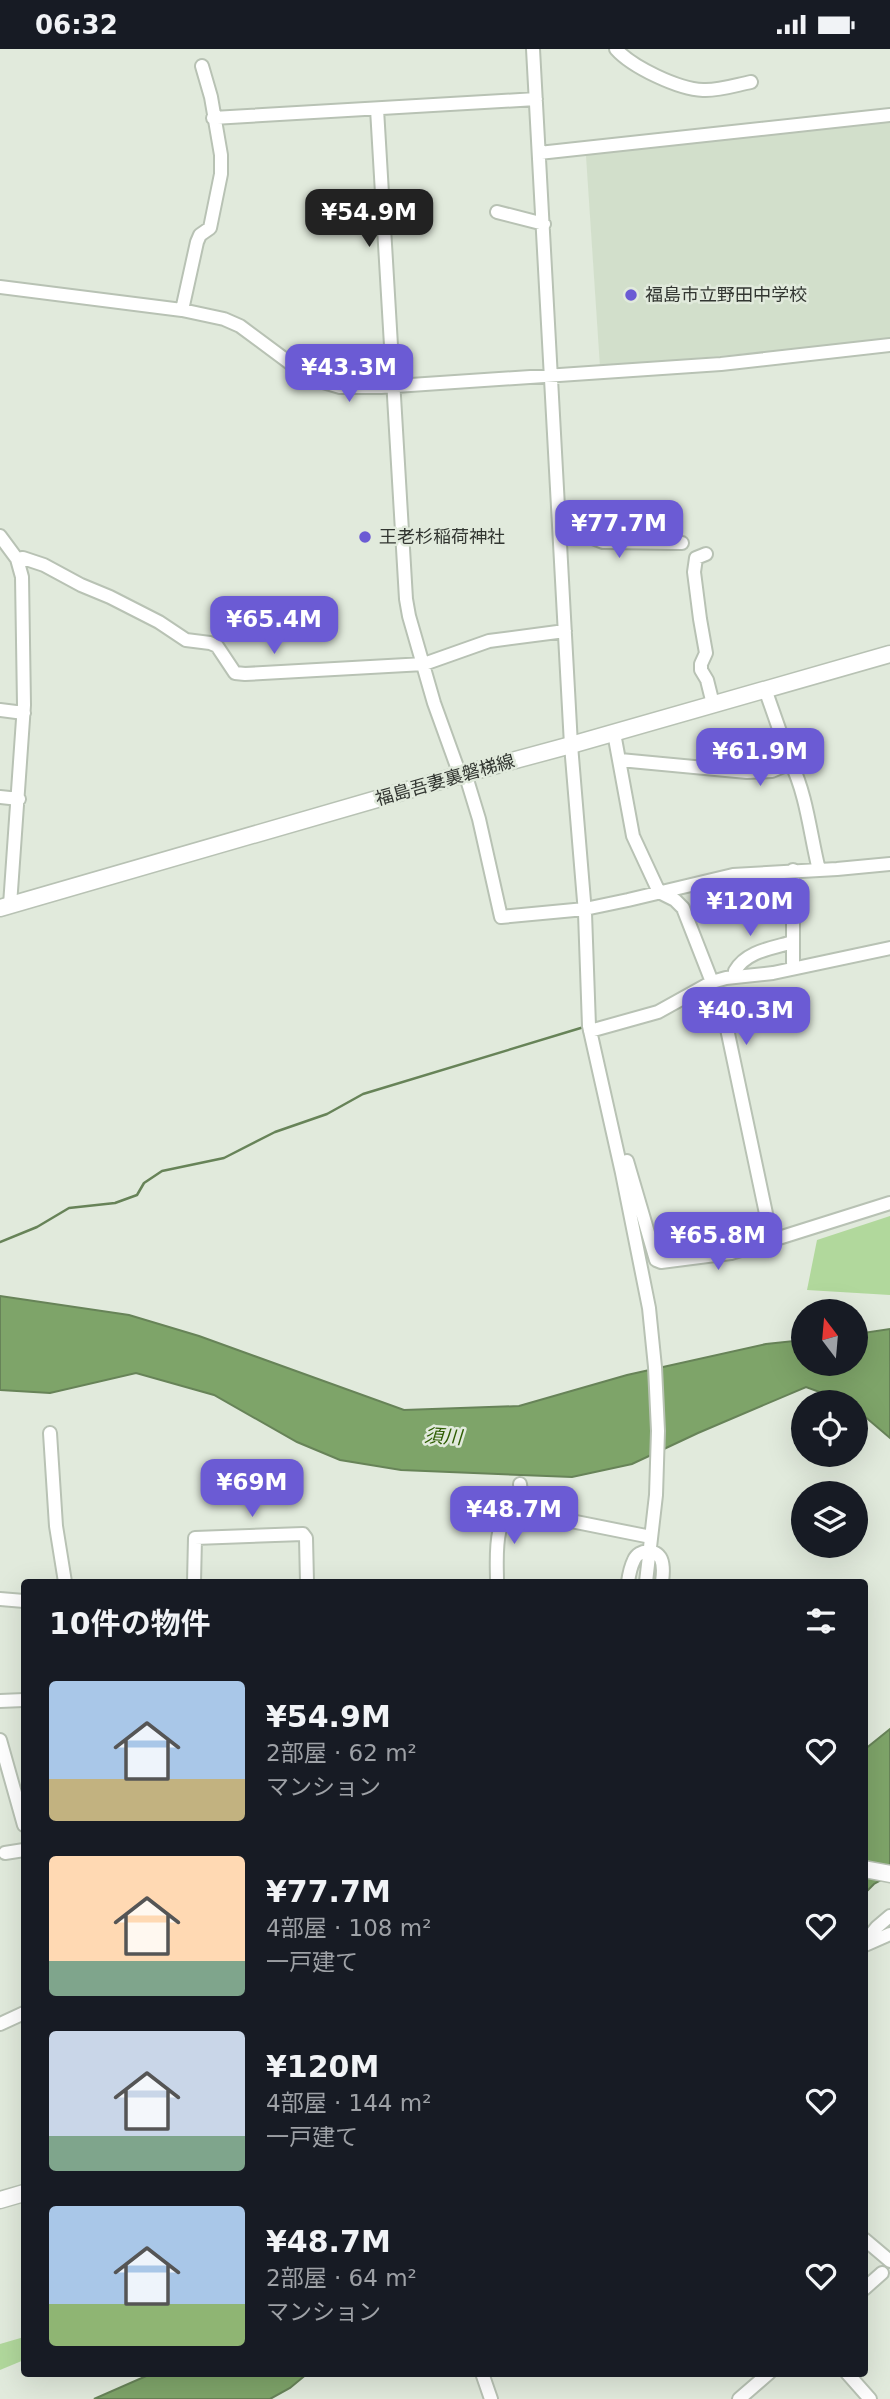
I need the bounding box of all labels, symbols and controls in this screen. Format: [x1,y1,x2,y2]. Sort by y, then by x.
text: 06:32 [35,10,118,40]
pin: ¥54.9M [312,189,426,249]
text: ¥54.9M [321,199,417,225]
place label: 福島市立野田中学校 [645,284,807,305]
marker: 福島市立野田中学校 [623,287,639,303]
pin: ¥43.3M [292,345,406,404]
text: ¥43.3M [301,354,397,380]
pin: ¥77.7M [562,501,676,560]
text: ¥77.7M [571,510,667,536]
place label: 王老杉稲荷神社 [379,526,505,547]
marker: 王老杉稲荷神社 [357,529,373,545]
pin: ¥65.4M [217,597,331,656]
text: ¥65.4M [226,606,322,632]
pin: ¥61.9M [703,729,817,788]
text: ¥61.9M [712,738,808,764]
street label: 福島吾妻裏磐梯線 [373,750,517,809]
pin: ¥120M [701,879,799,938]
text: ¥120M [707,888,793,914]
pin: ¥40.3M [689,988,803,1047]
text: ¥40.3M [698,997,794,1023]
pin: ¥65.8M [661,1213,775,1272]
text: ¥65.8M [670,1222,766,1248]
north arrow [791,1299,868,1375]
map controls [791,1299,868,1558]
button: locate [791,1390,868,1467]
water label: 須川 [423,1424,465,1448]
pin: ¥69M [211,1459,293,1519]
text: ¥69M [217,1469,287,1495]
button: layers [791,1481,868,1558]
pin: ¥48.7M [457,1487,571,1546]
text: ¥48.7M [466,1496,562,1522]
icon: filters [802,1602,840,1640]
text: 10件の物件 [49,1606,211,1641]
text: ¥54.9M [266,1699,391,1734]
icon: home [105,1709,189,1793]
icon: heart [802,1732,840,1770]
text: 2部屋 · 62 m² [266,1740,417,1766]
text: マンション [266,1774,381,1800]
text: ¥77.7M [266,1874,391,1909]
icon: home [105,1884,189,1968]
icon: heart [802,1907,840,1945]
text: 4部屋 · 108 m² [266,1915,431,1941]
text: 一戸建て [266,1949,358,1975]
text: ¥120M [266,2049,379,2084]
icon: home [105,2059,189,2143]
icon: heart [802,2082,840,2120]
text: 4部屋 · 144 m² [266,2090,431,2116]
text: 一戸建て [266,2124,358,2150]
text: ¥48.7M [266,2224,391,2259]
icon: home [105,2234,189,2318]
icon: heart [802,2257,840,2295]
text: 2部屋 · 64 m² [266,2265,417,2291]
text: マンション [266,2299,381,2325]

